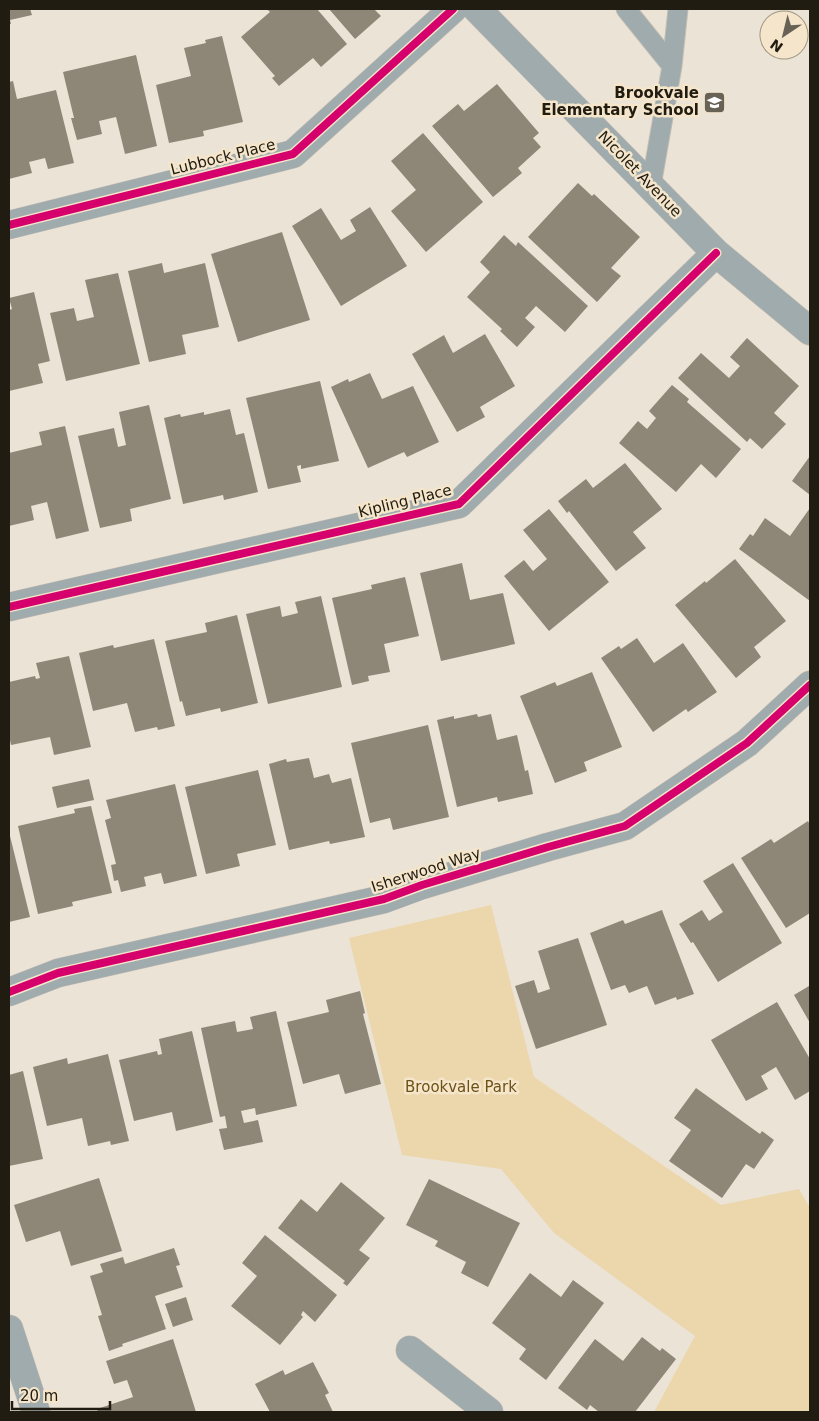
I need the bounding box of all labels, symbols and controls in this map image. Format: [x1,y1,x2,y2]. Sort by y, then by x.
north arrow [759,10,809,60]
text: N [767,36,786,56]
place label: Brookvale Elementary School [541,84,699,119]
school or university icon: Brookvale Elementary School [703,90,727,114]
street label: Nicolet Avenue [594,127,686,221]
street label: Lubbock Place [169,135,277,179]
street label: Kipling Place [356,481,454,521]
street label: Isherwood Way [369,844,483,896]
park label: Brookvale Park [405,1078,517,1096]
scale bar [12,1378,110,1410]
text: 20 m [20,1387,58,1405]

